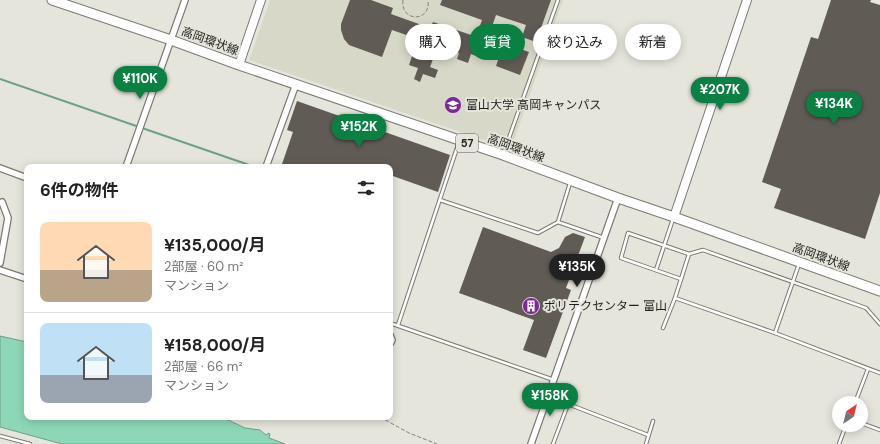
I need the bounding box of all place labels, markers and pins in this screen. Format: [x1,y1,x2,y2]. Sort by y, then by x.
pin: ¥110K [112,66,168,100]
pin: ¥207K [692,77,748,111]
pin: ¥134K [806,91,862,125]
school or university icon: 富山大学 高岡キャンパス [443,95,463,115]
place label: 富山大学 高岡キャンパス [466,97,601,113]
pin: ¥152K [331,114,387,148]
pin: ¥135K [549,254,605,288]
building icon: ポリテクセンター 富山 [521,296,541,316]
place label: ポリテクセンター 富山 [544,298,667,314]
pin: ¥158K [522,383,578,417]

